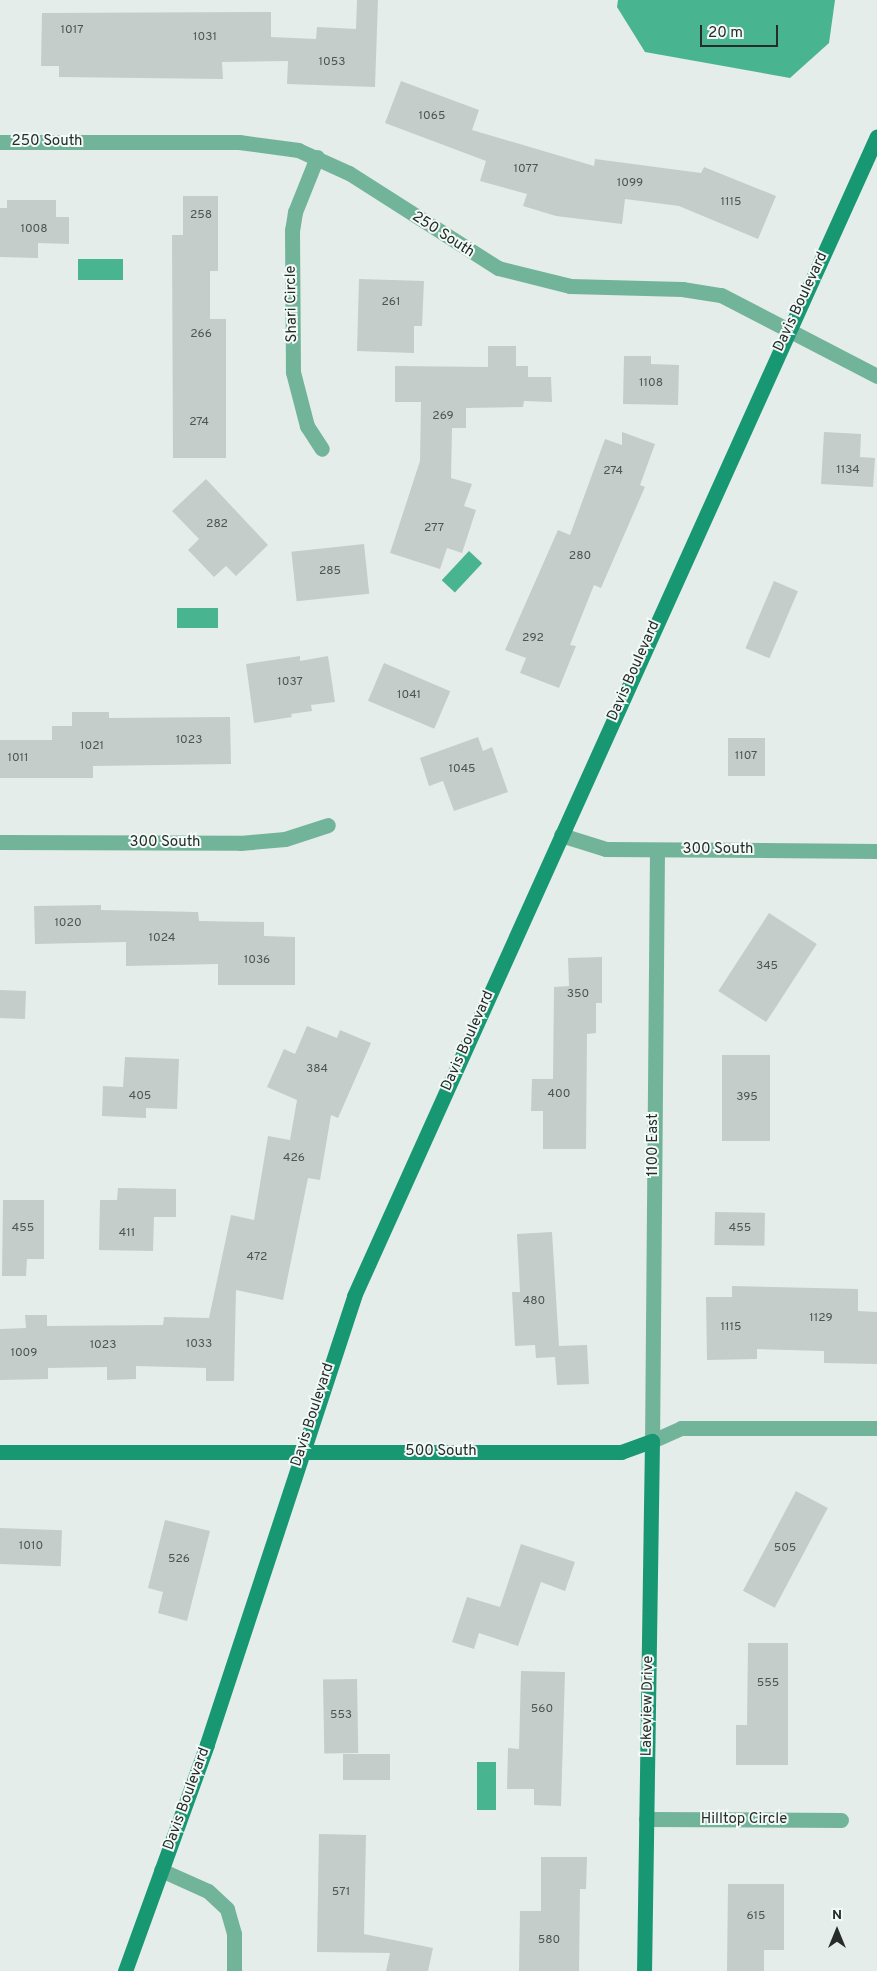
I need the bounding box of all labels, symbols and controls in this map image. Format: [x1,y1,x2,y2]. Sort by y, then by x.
scale bar [702,15,780,47]
house number: 1017 [61,24,83,38]
text: 20 m [708,24,743,43]
house number: 1031 [193,31,217,45]
house number: 1053 [319,56,345,70]
house number: 1065 [419,110,445,124]
street label: 250 South [12,133,82,151]
house number: 1077 [514,163,538,177]
house number: 1099 [617,177,643,191]
house number: 1115 [721,196,741,210]
street label: 250 South [408,208,478,262]
house number: 258 [190,209,212,223]
house number: 1008 [20,223,48,237]
street label: Davis Boulevard [770,249,832,355]
street label: Shari Circle [282,265,302,343]
house number: 261 [382,296,400,310]
house number: 266 [190,328,212,342]
house number: 1108 [639,377,663,391]
house number: 269 [432,410,454,424]
house number: 274 [189,416,209,430]
house number: 1134 [836,464,860,478]
house number: 274 [603,465,623,479]
house number: 282 [206,518,228,532]
house number: 277 [424,522,444,536]
house number: 280 [569,550,591,564]
house number: 285 [319,565,341,579]
street label: Davis Boulevard [604,618,664,724]
house number: 292 [522,632,544,646]
house number: 1037 [277,676,303,690]
house number: 1041 [397,689,421,703]
house number: 1023 [176,734,202,748]
house number: 1021 [80,740,104,754]
house number: 1107 [735,750,757,764]
house number: 1011 [7,752,29,766]
house number: 1045 [448,763,476,777]
street label: 300 South [130,834,200,852]
street label: 300 South [683,841,753,859]
house number: 1020 [54,917,82,931]
house number: 1024 [149,932,175,946]
house number: 1036 [244,954,270,968]
house number: 345 [756,960,778,974]
street label: Davis Boulevard [438,988,498,1094]
house number: 350 [567,988,589,1002]
house number: 384 [306,1063,328,1077]
house number: 400 [548,1088,570,1102]
house number: 405 [129,1090,151,1104]
house number: 395 [736,1091,758,1105]
street label: 1100 East [645,1113,663,1177]
house number: 426 [283,1152,305,1166]
house number: 455 [12,1222,34,1236]
house number: 455 [729,1222,751,1236]
house number: 411 [119,1227,135,1241]
house number: 472 [247,1251,267,1265]
house number: 480 [523,1295,545,1309]
house number: 1129 [809,1312,833,1326]
house number: 1115 [721,1321,741,1335]
house number: 1033 [186,1338,212,1352]
house number: 1023 [90,1339,116,1353]
house number: 1009 [11,1347,37,1361]
street label: Davis Boulevard [288,1361,338,1469]
street label: 500 South [405,1443,477,1461]
house number: 1010 [19,1540,43,1554]
house number: 505 [774,1542,796,1556]
house number: 526 [168,1553,190,1567]
street label: Lakeview Drive [638,1655,658,1757]
house number: 555 [757,1677,779,1691]
house number: 560 [531,1703,553,1717]
house number: 553 [330,1709,352,1723]
street label: Davis Boulevard [160,1745,214,1853]
street label: Hilltop Circle [701,1811,787,1829]
house number: 571 [332,1886,350,1900]
north arrow [812,1906,862,1956]
text: N [832,1907,842,1924]
house number: 615 [746,1910,766,1924]
house number: 580 [538,1934,560,1948]

